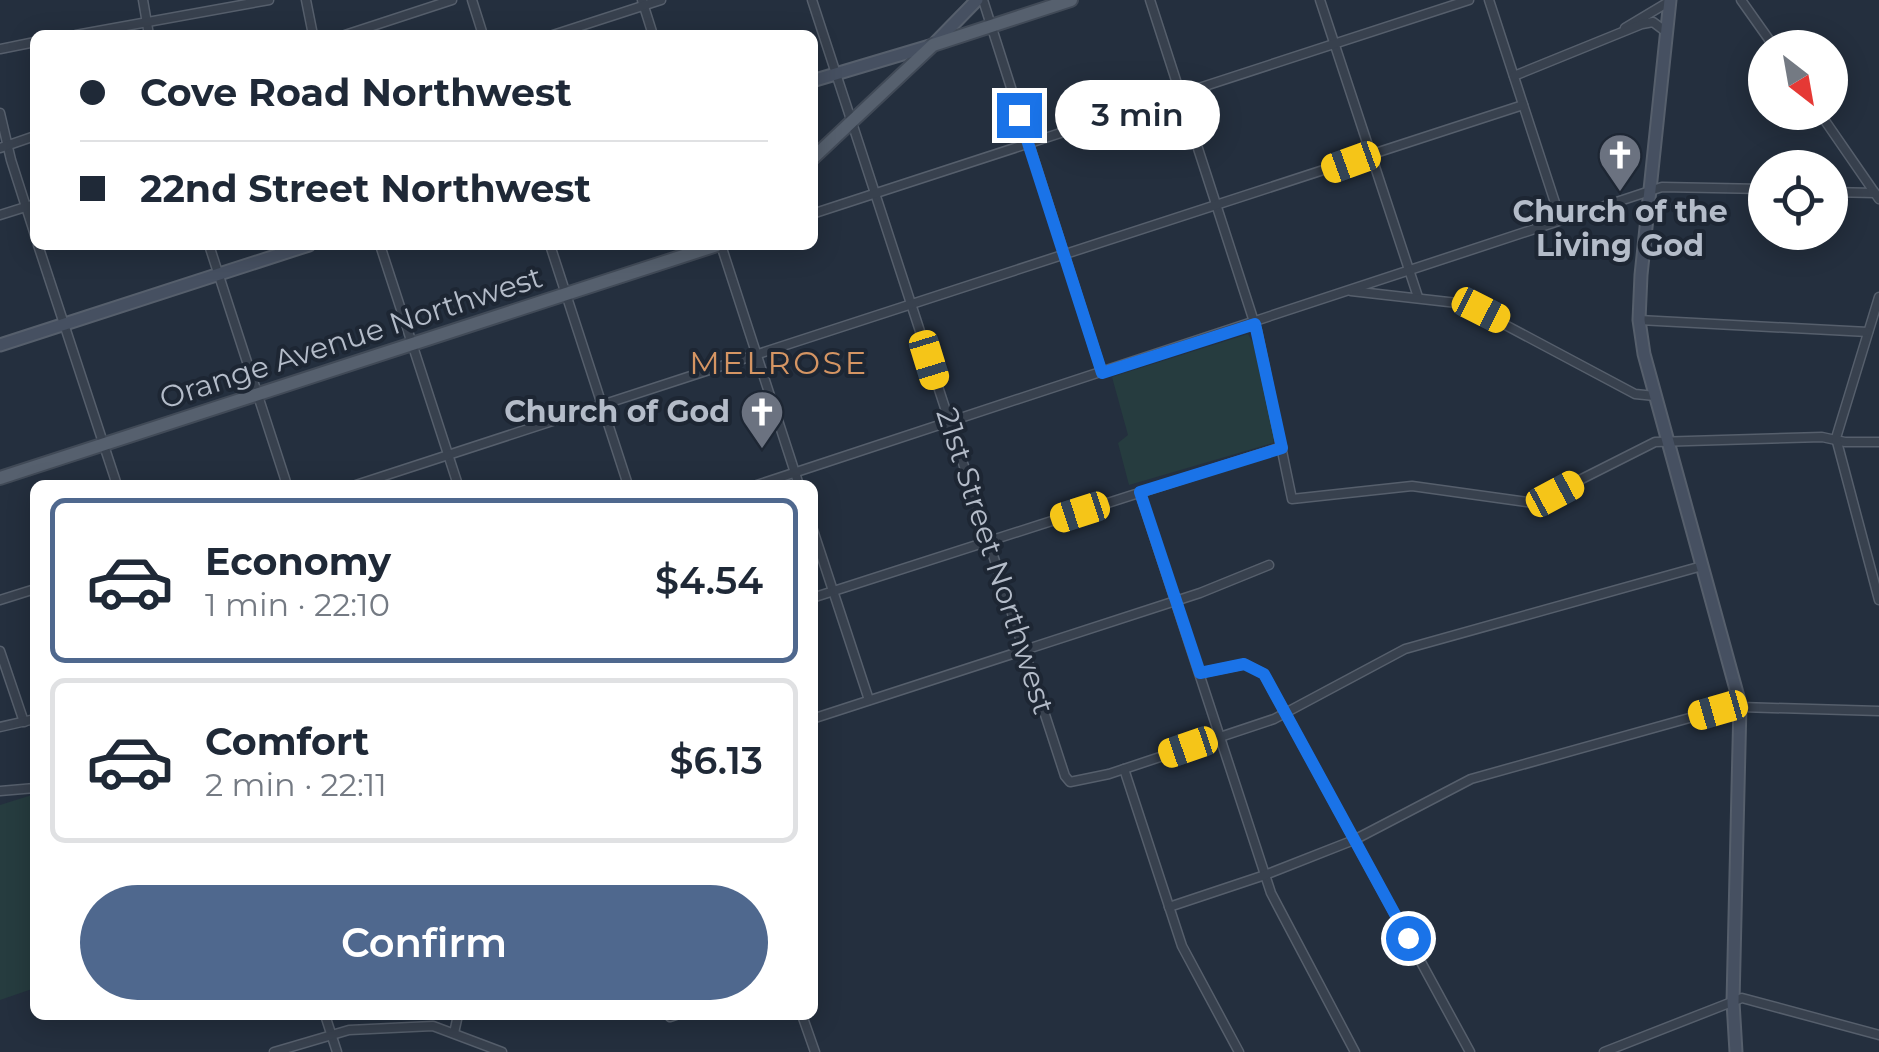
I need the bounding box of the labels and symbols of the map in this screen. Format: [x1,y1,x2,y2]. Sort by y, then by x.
north arrow [1748,30,1848,130]
callout: 3 min [1054,80,1219,150]
route end [997,93,1042,138]
church icon: Church of the Living God [1597,132,1643,193]
car [1318,138,1384,186]
place label: Church of the Living God [1512,193,1728,264]
street label: Orange Avenue Northwest [155,258,547,417]
car [1447,283,1515,337]
car [906,327,952,393]
district label: MELROSE [689,343,869,382]
church icon: Church of God [739,389,785,450]
place label: Church of God [504,393,730,430]
street label: 21st Street Northwest [928,403,1062,719]
car [1521,467,1589,521]
car [1047,488,1113,536]
car [1685,687,1751,733]
car [1155,723,1221,771]
route start [1386,916,1431,961]

